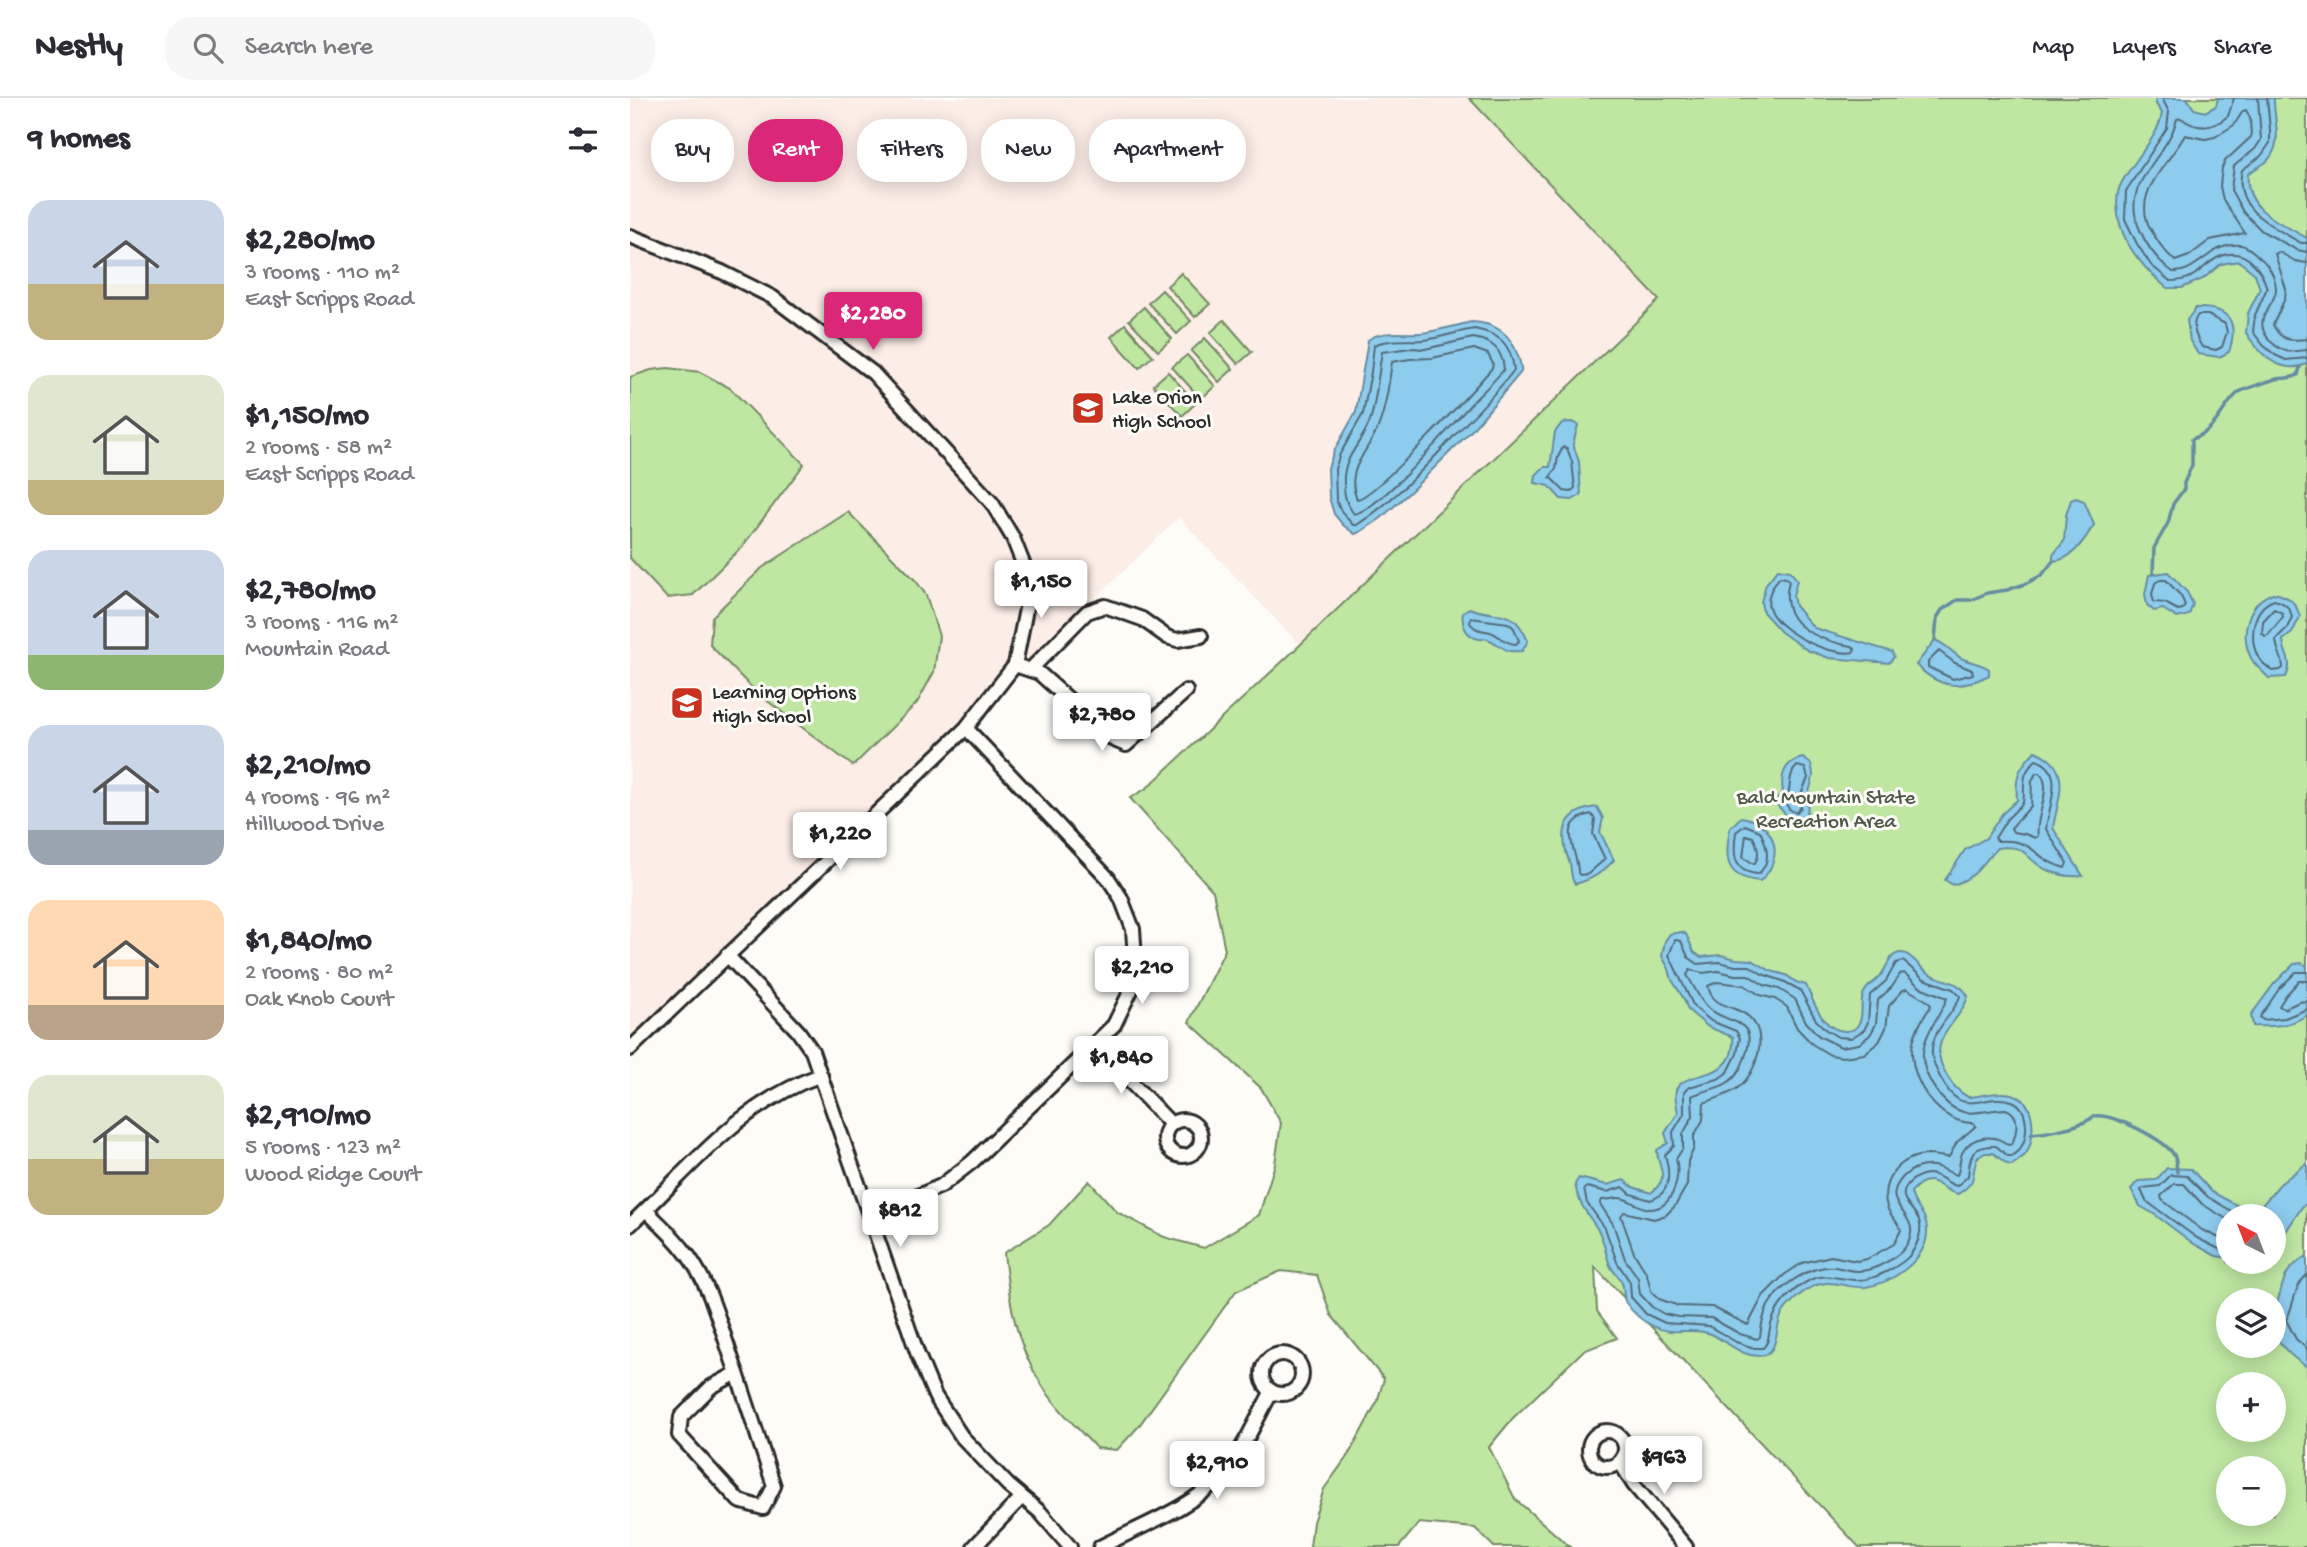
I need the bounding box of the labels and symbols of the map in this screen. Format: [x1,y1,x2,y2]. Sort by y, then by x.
pin: $2,280 [816,292,930,352]
place label: Lake Orion High School [1112,387,1211,436]
school or university icon: Lake Orion High School [1069,389,1107,427]
pin: $1,150 [984,560,1098,620]
place label: Learning Options High School [712,682,857,731]
school or university icon: Learning Options High School [668,684,706,722]
pin: $2,780 [1045,694,1159,753]
park label: Bald Mountain State Recreation Area [1736,787,1917,836]
pin: $1,220 [783,812,897,872]
pin: $2,210 [1085,946,1199,1006]
pin: $1,840 [1064,1037,1178,1096]
pin: $812 [859,1190,941,1249]
north arrow [2216,1204,2286,1274]
pin: $963 [1623,1436,1705,1496]
pin: $2,910 [1160,1442,1274,1501]

